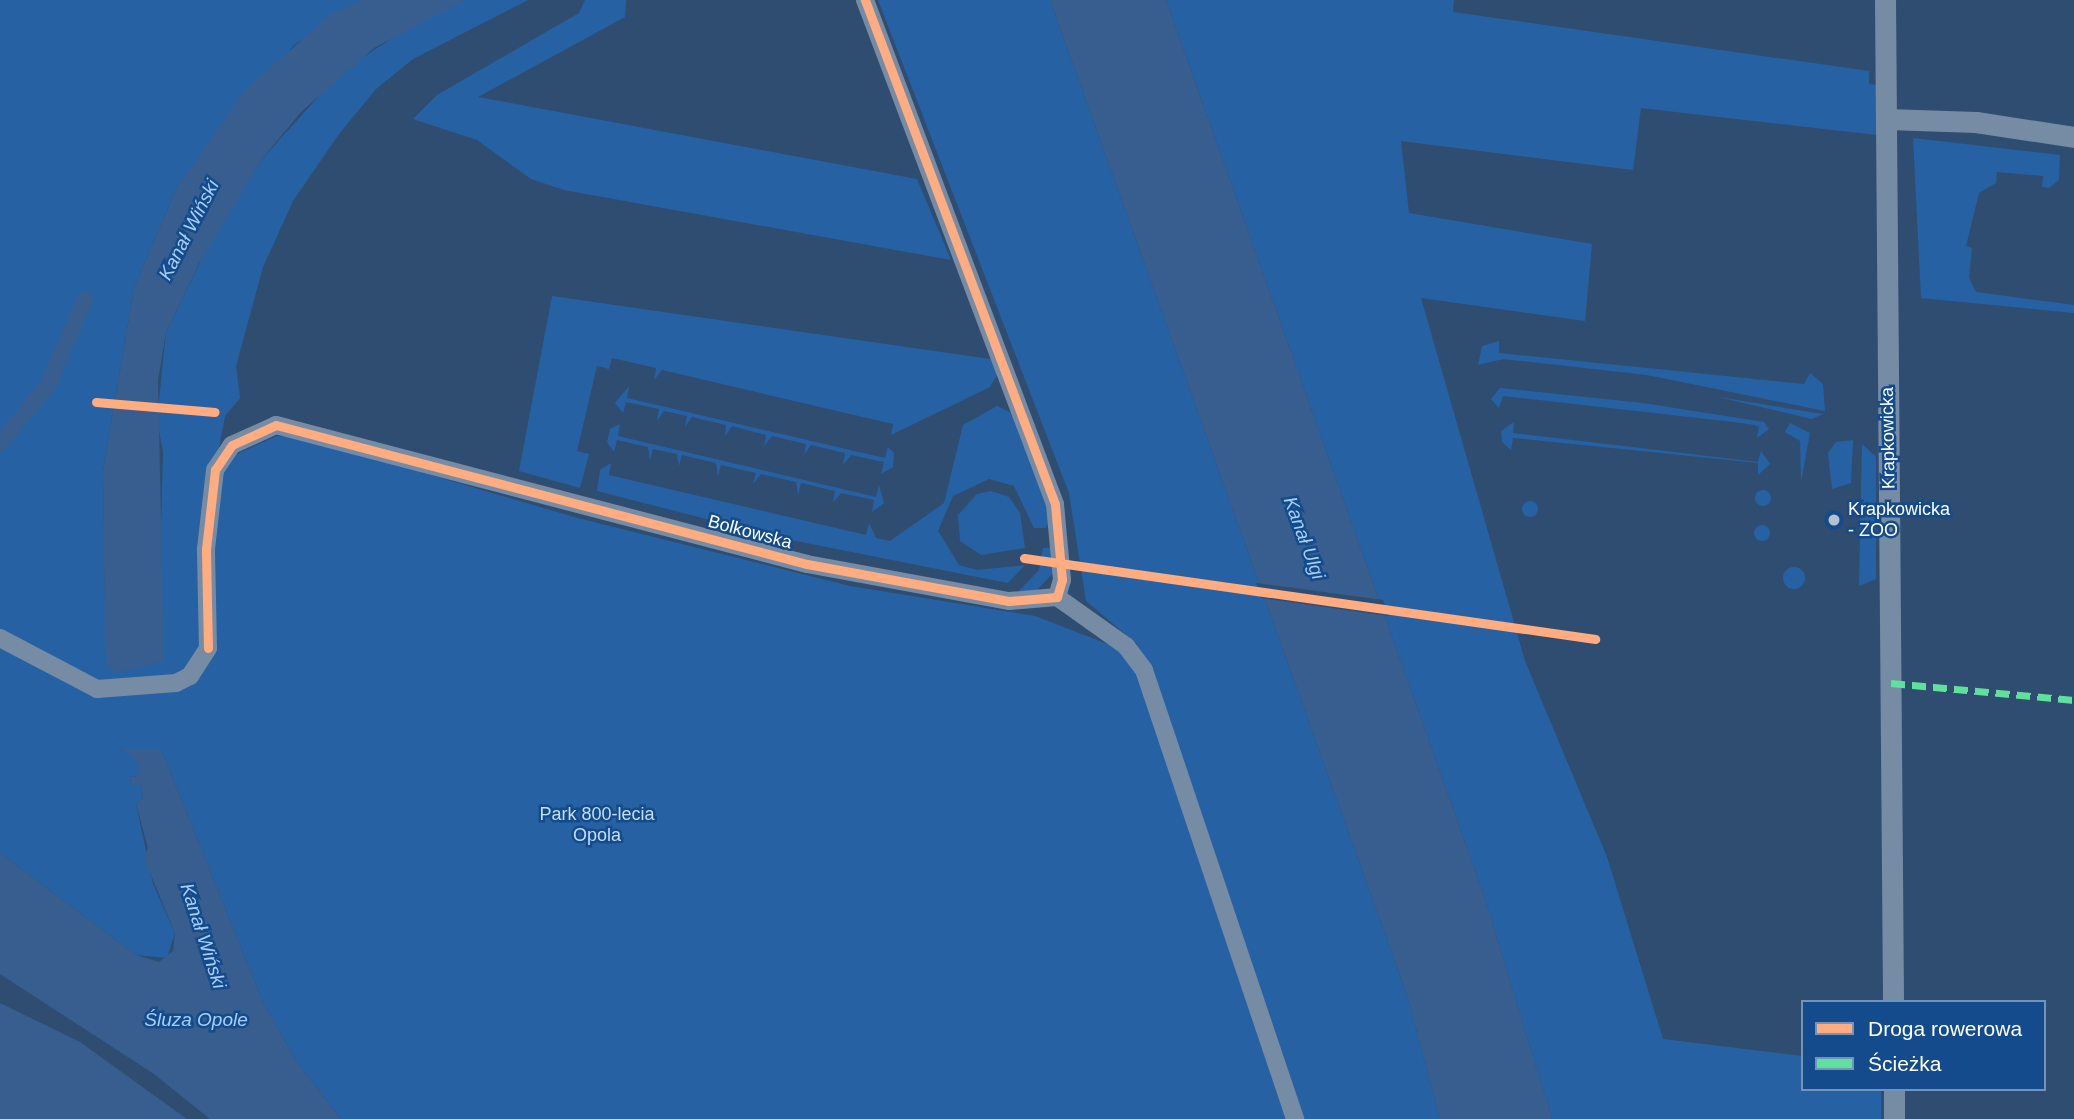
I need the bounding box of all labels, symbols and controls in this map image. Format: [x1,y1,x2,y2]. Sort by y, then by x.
water label: Kanał Wiński [154,176,224,284]
street label: Krapkowicka [1876,387,1900,489]
water label: Kanał Ulgi [1278,493,1330,583]
place label: Krapkowicka - ZOO [1848,499,1950,542]
street label: Bolkowska [706,510,794,554]
marker: Krapkowicka - ZOO [1826,512,1842,528]
park label: Park 800-lecia Opola [539,804,655,846]
water label: Kanał Wiński [175,880,231,992]
legend [1801,1000,2046,1091]
water label: Śluza Opole [144,1009,248,1031]
text: Droga rowerowa [1868,1017,2022,1040]
text: Ścieżka [1868,1052,1942,1075]

